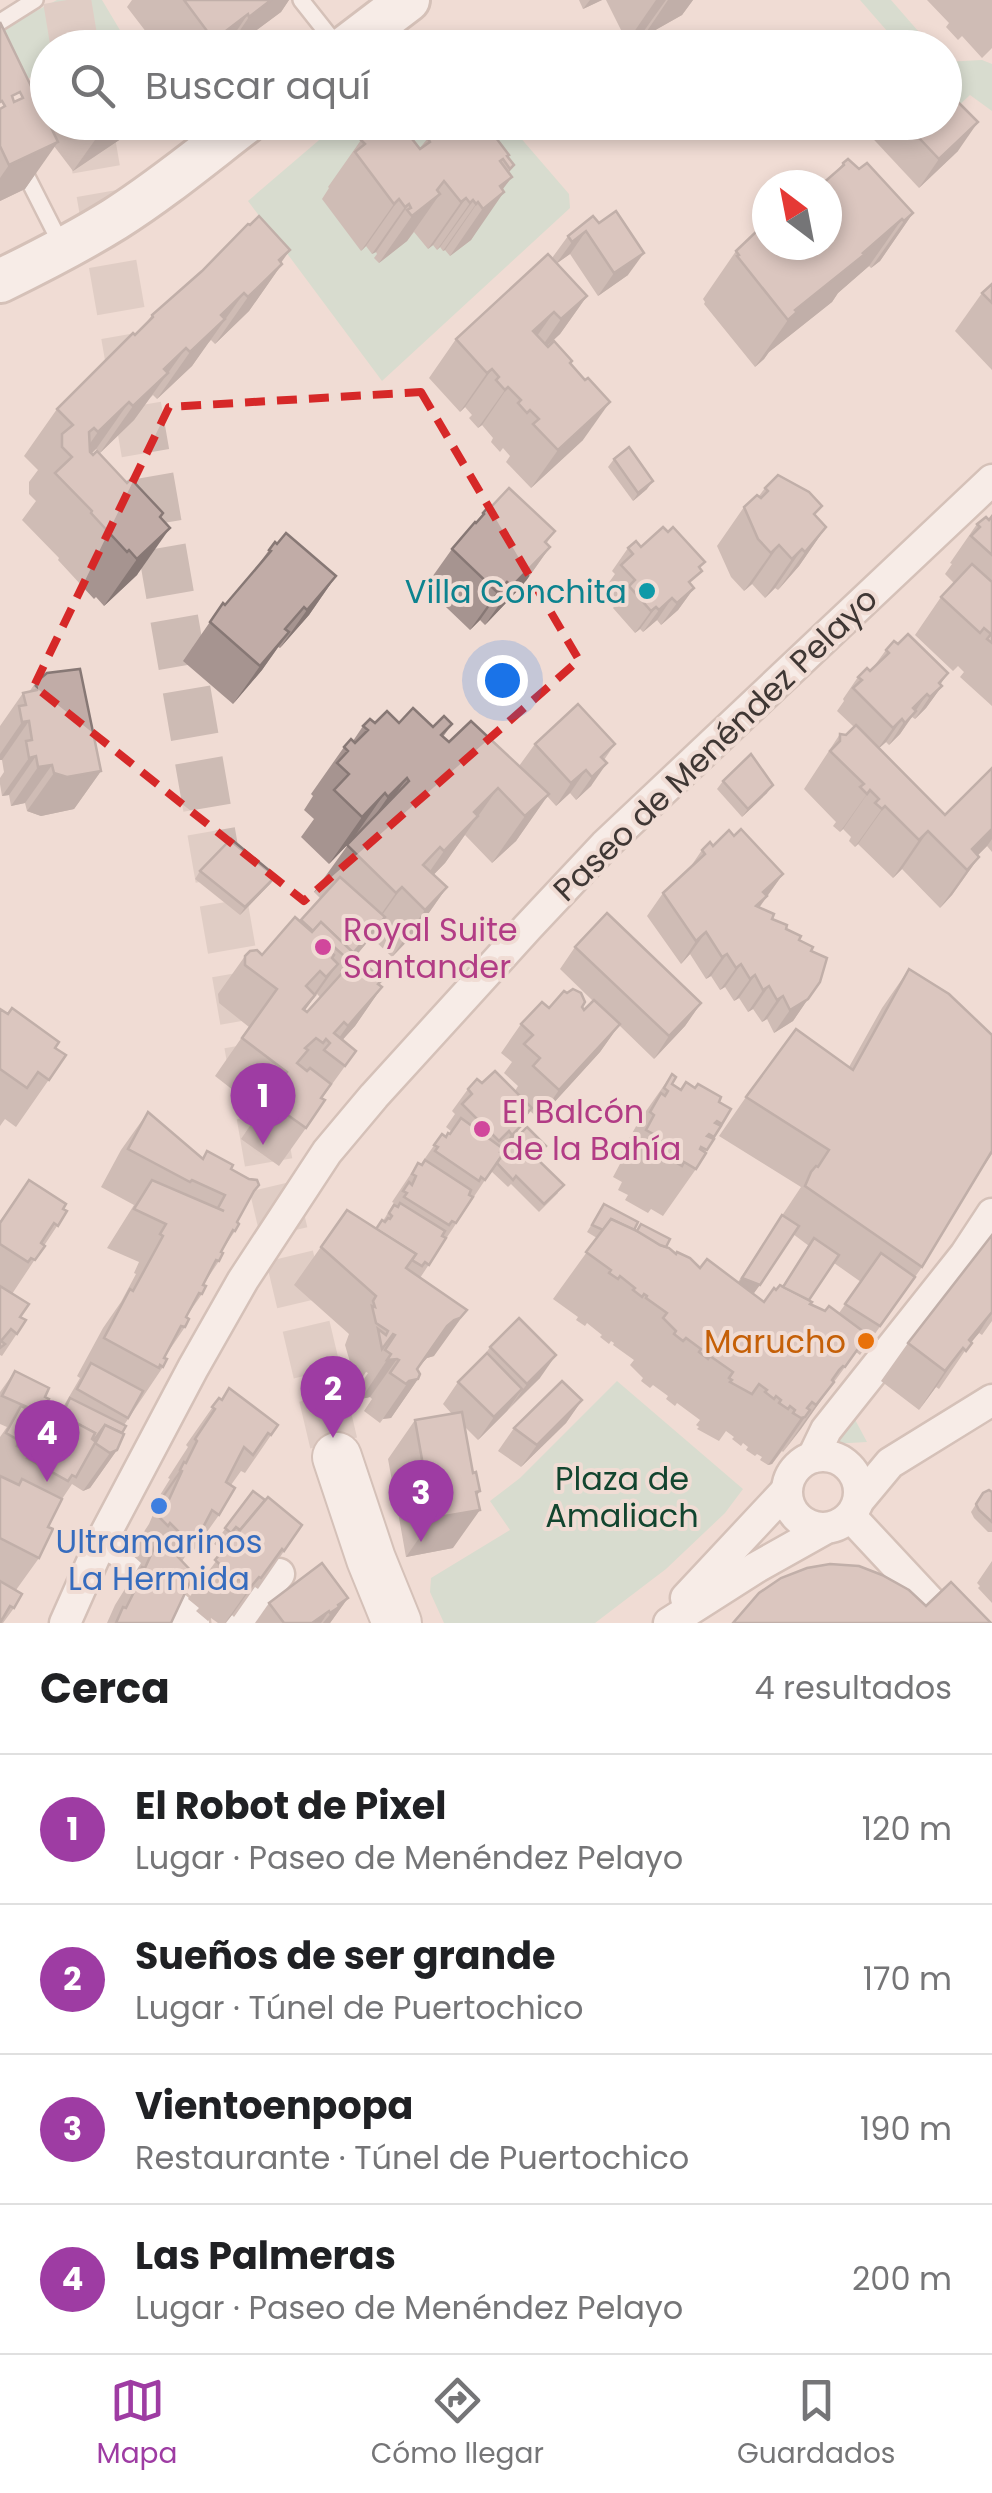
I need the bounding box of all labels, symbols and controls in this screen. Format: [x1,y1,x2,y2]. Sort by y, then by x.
search box [30,30,962,140]
icon: search [65,58,120,113]
text: Buscar aquí [145,59,371,112]
north arrow [752,170,842,260]
place label: Villa Conchita [405,569,627,614]
street label: Paseo de Menéndez Pelayo [543,577,887,911]
marker: Villa Conchita [636,580,658,602]
your location [477,655,528,706]
place label: Royal Suite Santander [343,907,518,989]
marker: Royal Suite Santander [312,936,334,958]
pin: 1 [230,1062,296,1145]
place label: El Balcón de la Bahía [502,1089,681,1171]
marker: El Balcón de la Bahía [471,1118,493,1140]
place label: Marucho [704,1319,846,1364]
marker: Marucho [855,1330,877,1352]
pin: 2 [300,1356,366,1438]
pin: 4 [15,1400,80,1482]
park label: Plaza de Amaliach [545,1456,699,1538]
pin: 3 [388,1460,454,1542]
marker: Ultramarinos La Hermida [148,1495,170,1517]
place label: Ultramarinos La Hermida [56,1519,262,1601]
text: Cerca [40,1659,170,1718]
text: 4 resultados [754,1665,952,1710]
text: El Robot de Pixel [135,1779,446,1832]
text: 1 [66,1806,79,1851]
text: 120 m [862,1806,952,1851]
text: Lugar · Paseo de Menéndez Pelayo [135,1835,683,1880]
text: Sueños de ser grande [135,1929,555,1982]
text: 2 [63,1956,82,2001]
text: 170 m [863,1956,952,2001]
text: Lugar · Túnel de Puertochico [135,1985,584,2030]
text: Vientoenpopa [135,2079,413,2132]
text: 3 [63,2106,82,2151]
text: 190 m [860,2106,952,2151]
text: Restaurante · Túnel de Puertochico [135,2135,689,2180]
text: Las Palmeras [135,2229,396,2282]
text: 4 [62,2256,83,2301]
text: 200 m [852,2256,952,2301]
text: Lugar · Paseo de Menéndez Pelayo [135,2285,683,2330]
tab: Mapa [97,2373,177,2475]
tab: Cómo llegar [371,2373,544,2475]
tab: Guardados [737,2373,895,2475]

